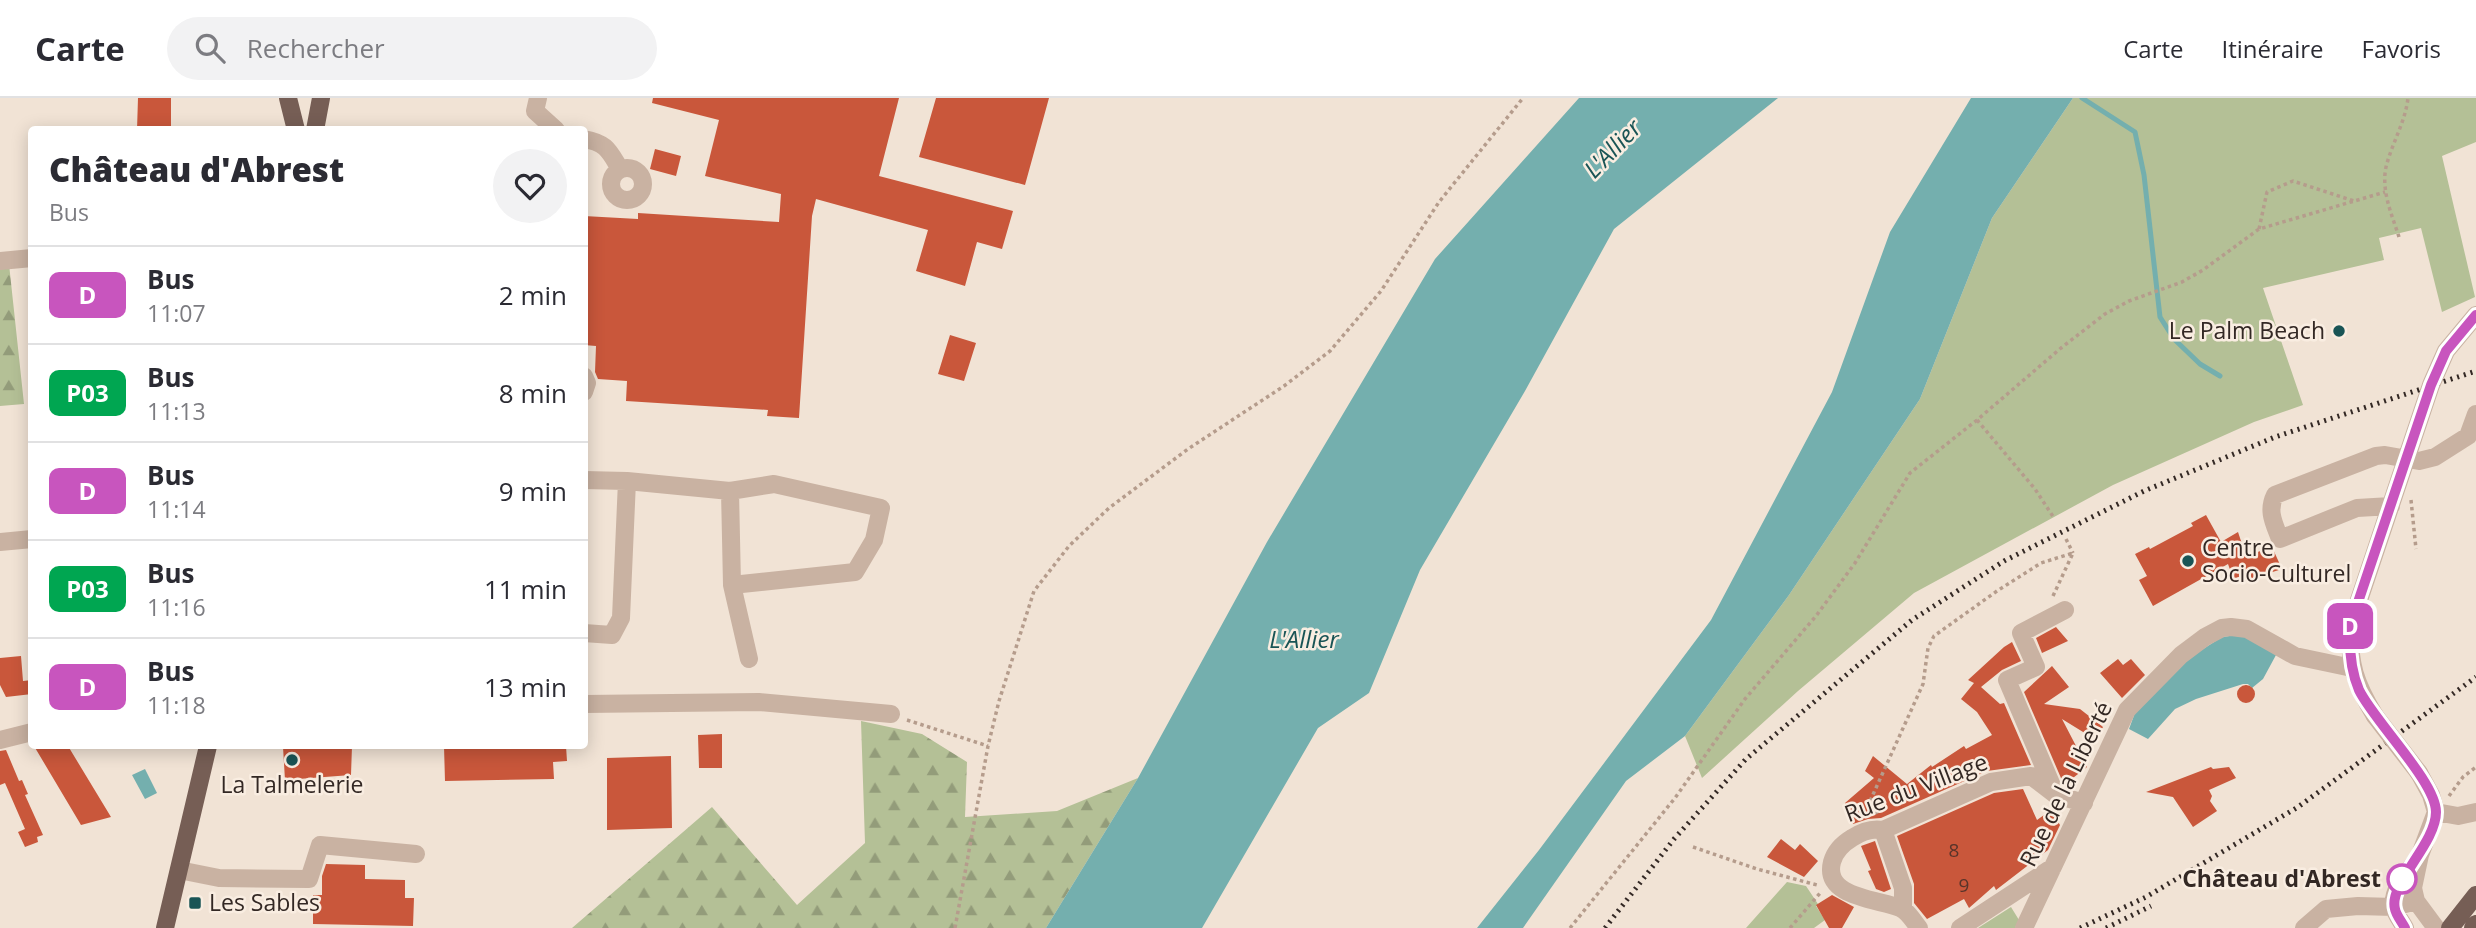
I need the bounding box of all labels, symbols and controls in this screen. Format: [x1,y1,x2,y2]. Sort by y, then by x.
search box [167,17,657,80]
text: Carte [35,26,125,71]
icon: search [191,29,229,67]
text: Rechercher [247,30,385,66]
text: Carte [2123,32,2184,65]
text: Itinéraire [2222,32,2324,65]
text: Favoris [2362,32,2441,65]
water label: L'Allier [1576,110,1649,185]
text: Château d'Abrest [49,147,344,192]
button: heart [493,149,567,223]
text: Bus [49,196,89,228]
text: Bus [147,261,194,297]
text: 2 min [499,277,567,313]
text: D [79,278,96,311]
text: 11:07 [147,297,206,329]
place label: Le Palm Beach [2169,314,2325,346]
marker: Le Palm Beach [2331,323,2347,339]
text: Bus [147,359,194,395]
text: 8 min [499,375,567,411]
text: P03 [66,376,109,409]
text: 11:13 [147,395,206,427]
text: Bus [147,457,194,493]
text: 9 min [499,473,567,509]
text: D [79,474,96,507]
text: 11:14 [147,493,206,525]
place label: Centre Socio-Culturel [2202,531,2351,589]
marker: Centre Socio-Culturel [2180,553,2196,569]
text: Bus [147,555,194,591]
text: 11 min [484,571,567,607]
text: P03 [66,572,109,605]
text: 11:16 [147,591,206,623]
line badge: D [2327,603,2373,649]
text: D [2341,609,2359,642]
water label: L'Allier [1269,622,1340,655]
text: Bus [147,653,194,689]
text: 13 min [484,669,567,705]
text: D [79,670,96,703]
text: 11:18 [147,689,206,721]
street label: Rue de la Liberté [2011,696,2119,871]
street label: Rue du Village [1840,745,1992,829]
marker: La Talmelerie [284,752,300,768]
place label: La Talmelerie [220,768,364,800]
house number: 8 [1949,837,1959,863]
place label: Château d'Abrest [2182,862,2381,894]
marker: Château d'Abrest [2387,864,2417,894]
house number: 9 [1959,872,1969,898]
place label: Les Sables [209,886,320,918]
marker: Les Sables [187,895,203,911]

